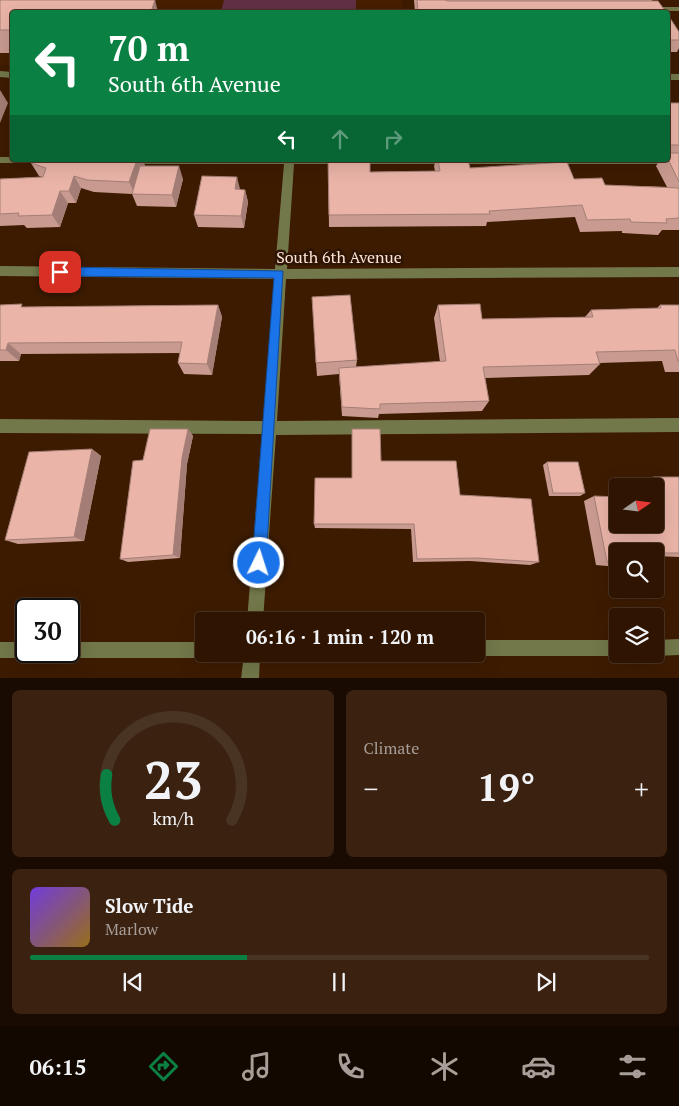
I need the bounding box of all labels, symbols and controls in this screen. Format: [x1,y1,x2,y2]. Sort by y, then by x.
text: 70 m [108,25,189,71]
icon: left [25,30,90,95]
text: South 6th Avenue [108,69,281,98]
icon: left [273,125,301,153]
icon: ahead [326,125,354,153]
icon: right [379,125,407,153]
street label: South 6th Avenue [276,246,402,268]
pin [39,251,81,293]
icon: arrive [46,258,74,286]
north arrow [609,478,664,532]
map controls [609,478,664,663]
position arrow [232,536,284,588]
button: search [609,543,664,598]
speed limit sign: 30 [15,598,80,663]
button: layers [609,608,664,663]
text: 06:16 · 1 min · 120 m [246,624,434,649]
text: Climate [364,737,419,759]
text: 23 [143,745,202,814]
text: 19° [477,762,536,812]
text: − [364,770,378,807]
text: + [634,770,649,807]
text: km/h [152,806,194,830]
text: Slow Tide [105,893,194,918]
text: Marlow [105,918,158,940]
icon: previous [119,968,147,996]
icon: pause [325,968,353,996]
icon: next [532,968,560,996]
icon: directions [146,1049,181,1084]
icon: music [239,1049,274,1084]
icon: phone [333,1049,368,1084]
icon: climate [427,1049,462,1084]
icon: car [521,1049,556,1084]
icon: filters [615,1049,650,1084]
text: 06:15 [29,1052,87,1081]

